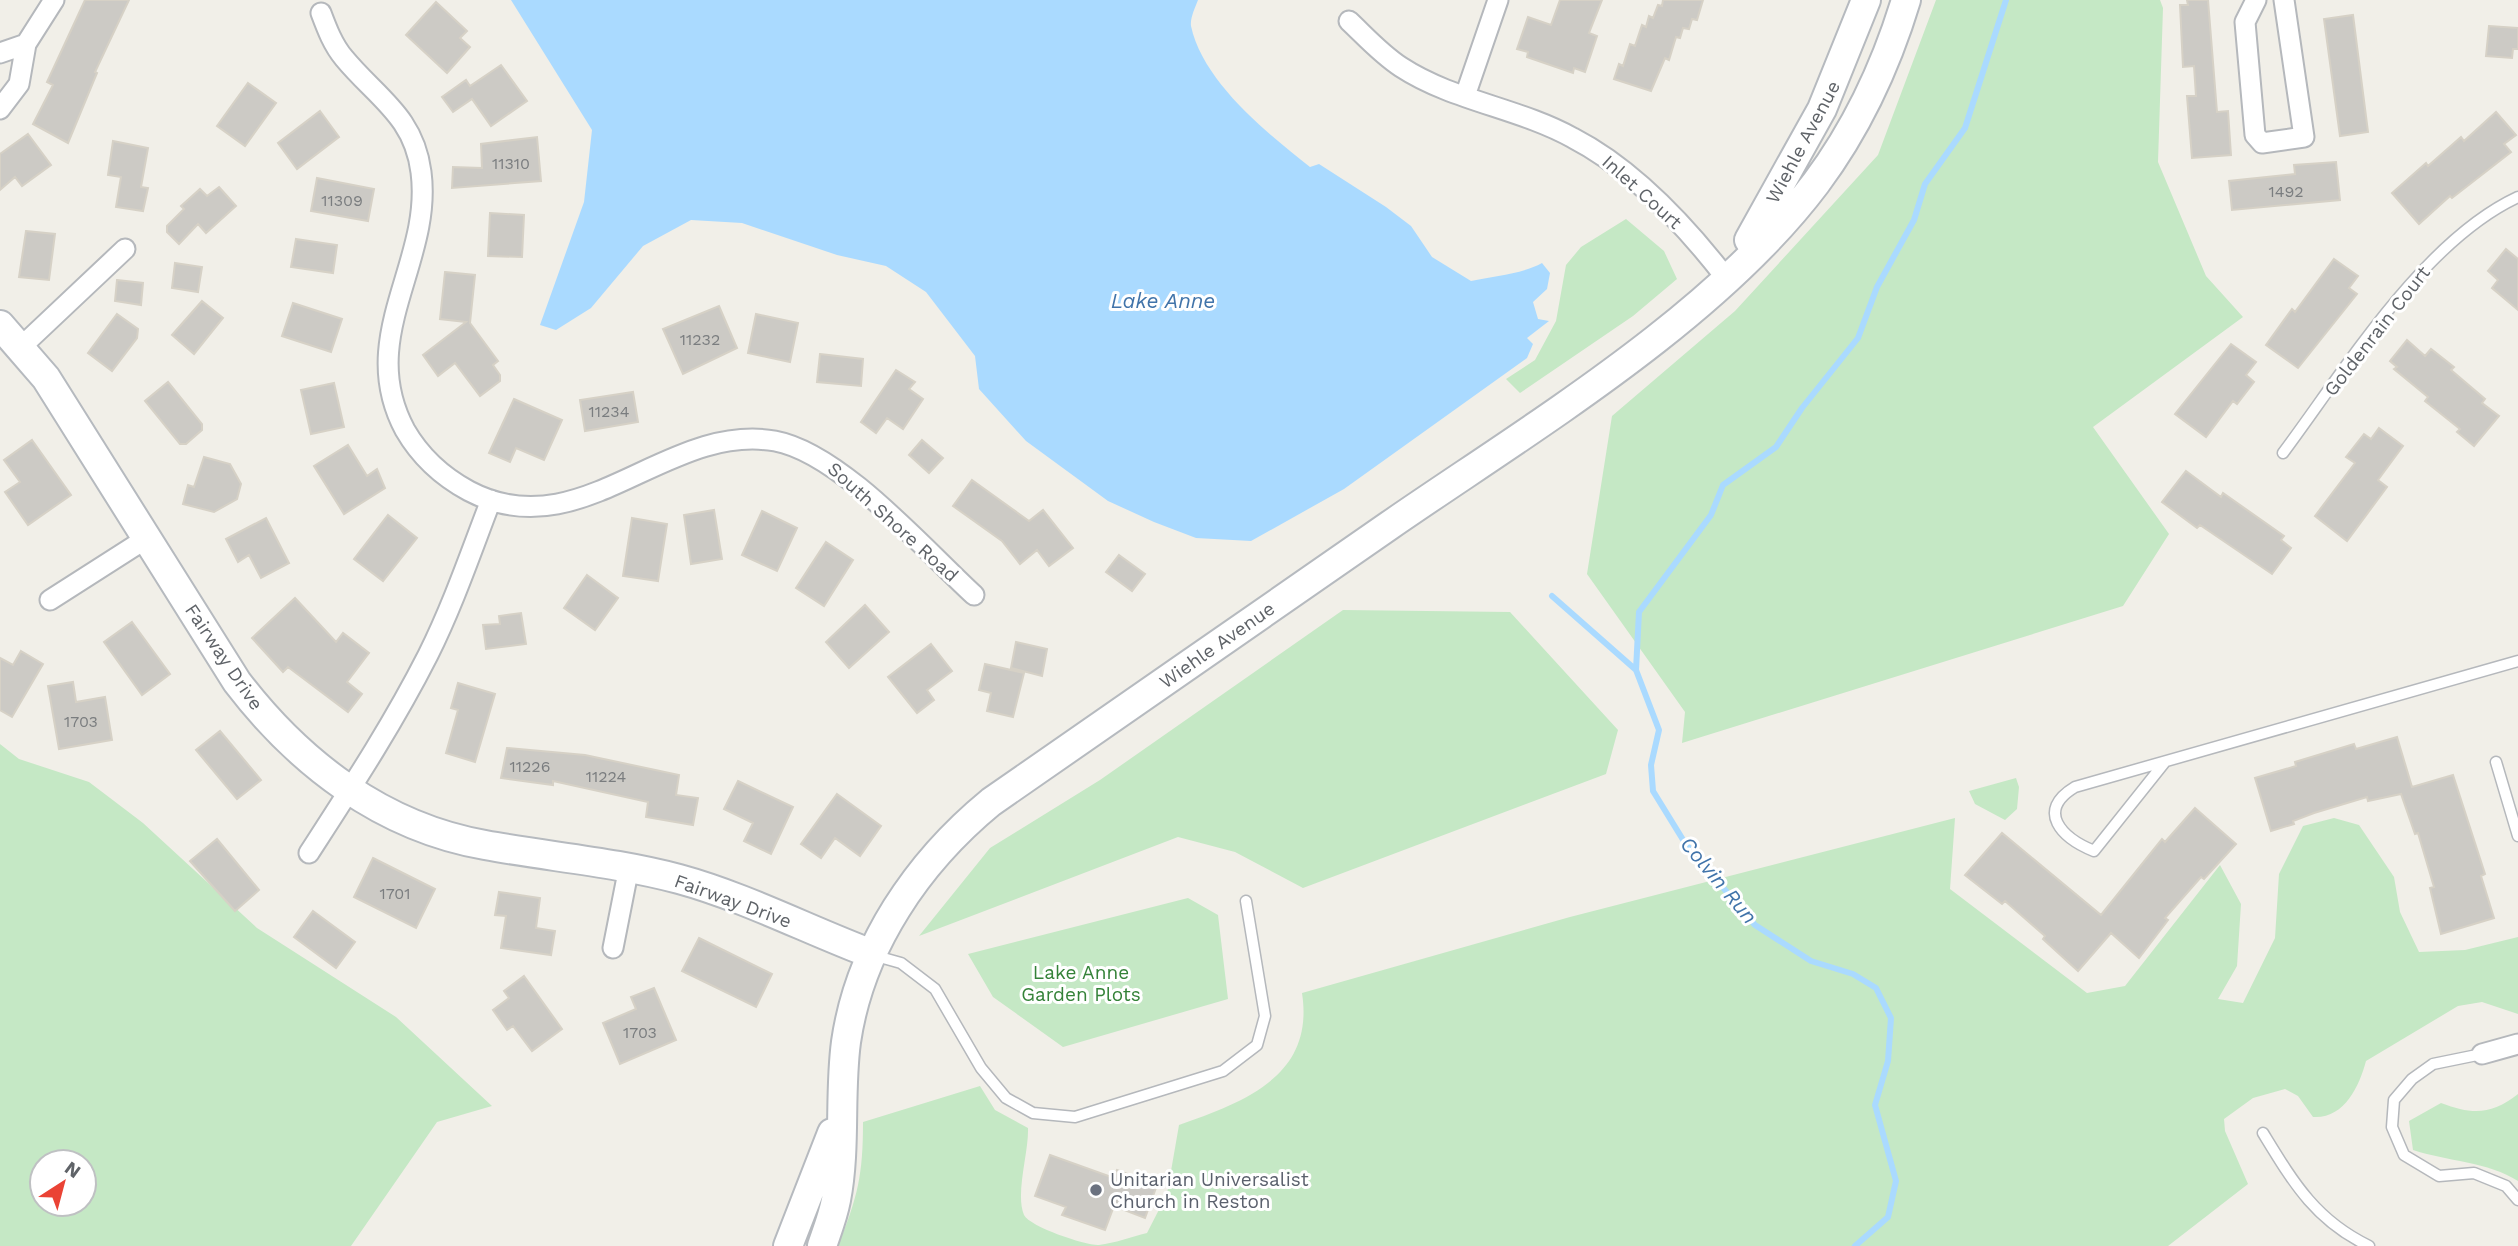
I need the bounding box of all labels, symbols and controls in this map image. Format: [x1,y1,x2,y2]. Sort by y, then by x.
street label: Wiehle Avenue [1761,77,1845,207]
street label: Inlet Court [1597,150,1687,234]
house number: 11310 [492,154,530,173]
house number: 1492 [2268,182,2304,201]
house number: 11309 [321,191,363,210]
street label: Goldenrain Court [2319,261,2435,401]
water label: Lake Anne [1111,288,1215,313]
house number: 11232 [680,330,720,349]
house number: 11234 [589,402,630,421]
street label: South Shore Road [823,457,963,587]
street label: Wiehle Avenue [1155,597,1279,693]
street label: Fairway Drive [180,600,268,714]
house number: 1703 [64,712,98,731]
house number: 11226 [510,757,550,776]
house number: 11224 [586,767,626,786]
water label: Colvin Run [1675,831,1763,929]
street label: Fairway Drive [671,869,795,933]
house number: 1701 [379,884,411,903]
park label: Lake Anne Garden Plots [1021,961,1141,1006]
house number: 1703 [623,1023,657,1042]
north arrow [28,1148,98,1218]
text: N [60,1156,85,1183]
place label: Unitarian Universalist Church in Reston [1110,1168,1309,1213]
marker: Unitarian Universalist Church in Reston [1088,1182,1104,1198]

